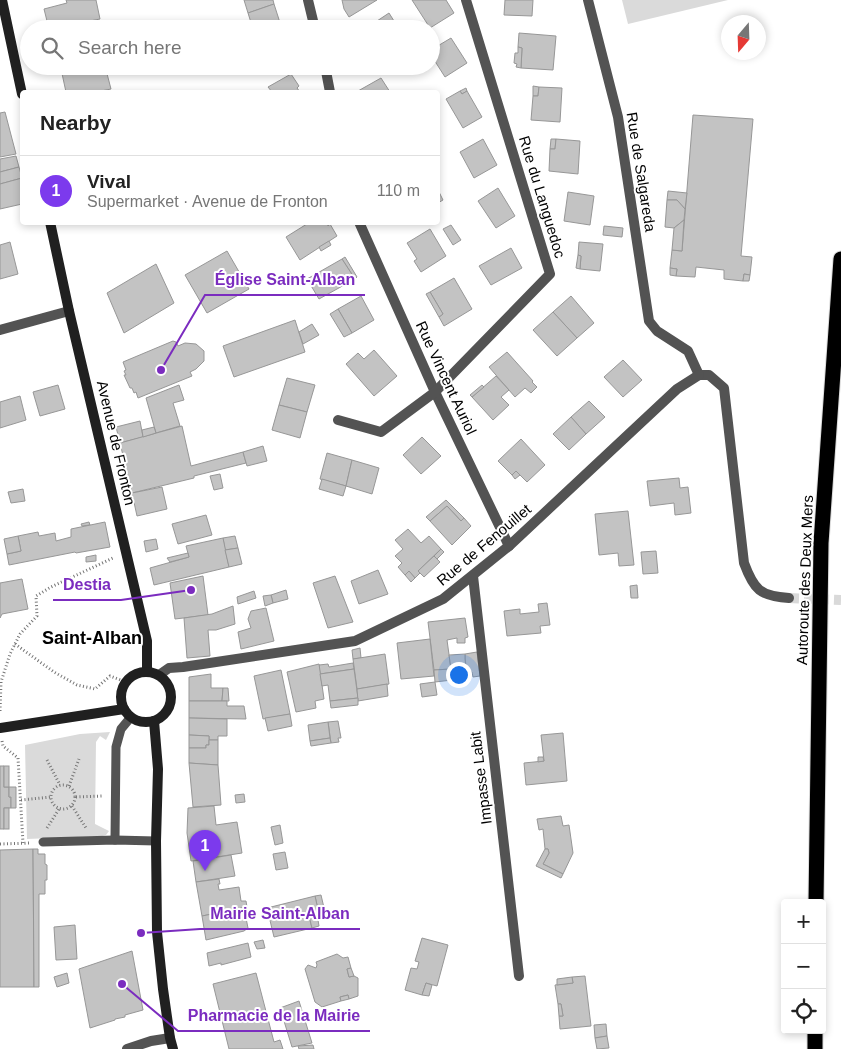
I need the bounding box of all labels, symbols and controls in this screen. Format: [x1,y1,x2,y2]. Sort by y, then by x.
north arrow [721,15,766,60]
search box [20,20,440,75]
icon: search [38,34,66,62]
text: Search here [78,37,182,58]
text: Nearby [40,111,111,134]
street label: Rue de Salgareda [624,111,659,234]
street label: Rue du Languedoc [516,134,569,260]
text: Vival [87,171,131,192]
text: 1 [52,182,60,199]
text: 110 m [377,182,420,199]
text: Supermarket · Avenue de Fronton [87,193,328,210]
callout: Église Saint-Alban [205,264,365,295]
text: Église Saint-Alban [215,270,355,288]
street label: Rue Vincent Auriol [413,318,480,437]
street label: Avenue de Fronton [94,379,139,507]
street label: Autoroute des Deux Mers [793,495,816,665]
street label: Rue de Fenouillet [433,500,535,589]
callout: Destia [53,569,121,600]
text: Destia [63,576,111,593]
district label: Saint-Alban [42,628,142,648]
your location [446,662,472,688]
street label: Impasse Labit [466,730,495,825]
pin: 1 [189,830,221,871]
callout: Mairie Saint-Alban [200,898,360,929]
map controls [781,899,826,1034]
button: + [781,899,826,944]
text: Mairie Saint-Alban [210,905,350,922]
button: − [781,944,826,989]
button: locate [781,989,826,1034]
callout: Pharmacie de la Mairie [178,1000,370,1031]
text: Pharmacie de la Mairie [188,1007,360,1024]

